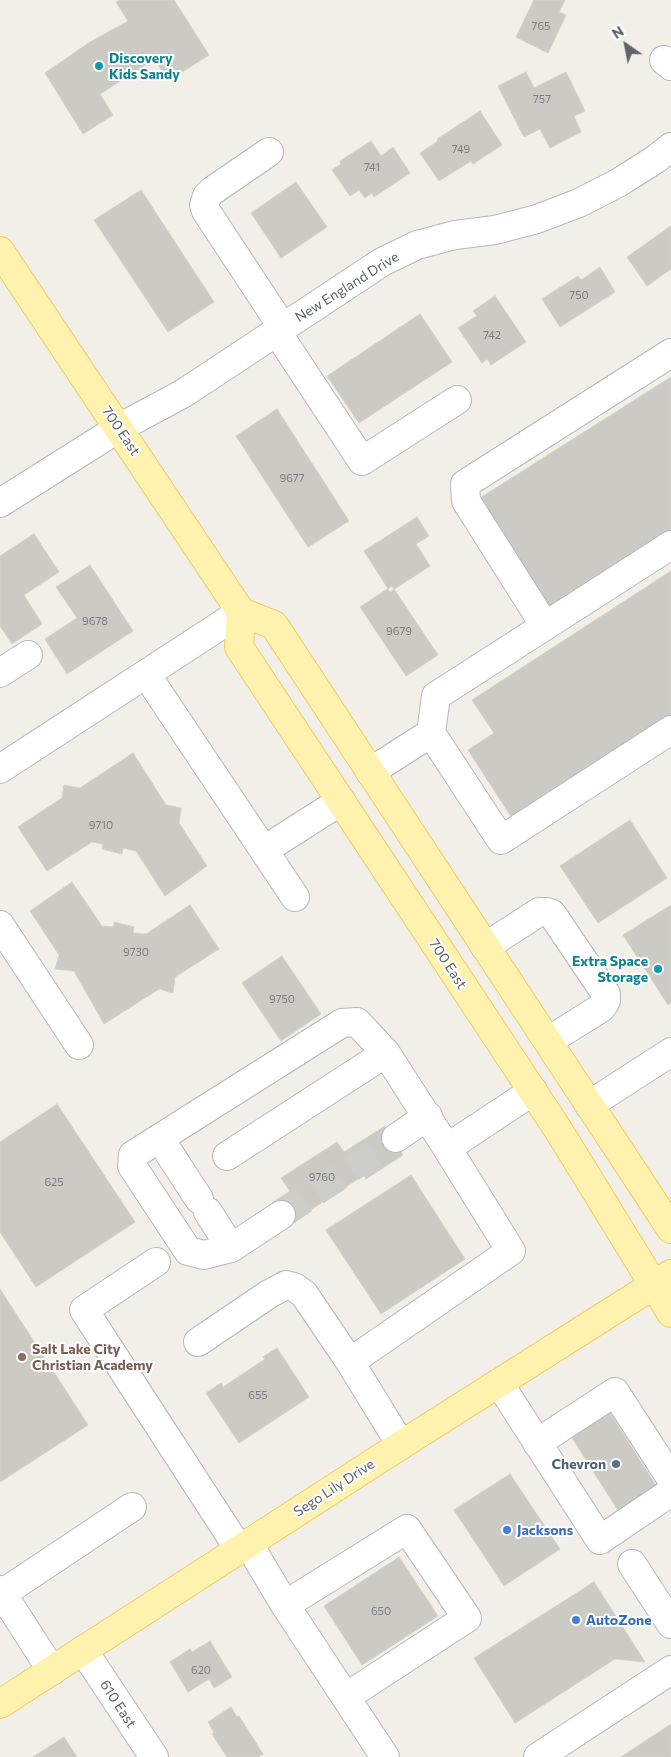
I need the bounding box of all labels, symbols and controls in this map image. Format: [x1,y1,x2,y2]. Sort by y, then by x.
house number: 765 [532,19,550,33]
north arrow [601,20,651,70]
text: N [609,22,627,42]
place label: Discovery Kids Sandy [109,50,180,82]
marker: Discovery Kids Sandy [93,60,105,72]
house number: 757 [533,92,551,106]
house number: 749 [452,142,470,156]
house number: 741 [364,160,380,174]
street label: New England Drive [292,248,402,326]
house number: 750 [569,288,589,302]
house number: 742 [483,328,501,342]
street label: 700 East [98,403,144,459]
house number: 9677 [280,471,304,485]
house number: 9678 [82,614,108,628]
house number: 9679 [386,624,412,638]
house number: 9710 [89,818,113,832]
street label: 700 East [426,936,470,992]
house number: 9730 [123,945,149,959]
place label: Extra Space Storage [572,953,648,986]
marker: Extra Space Storage [652,963,664,975]
house number: 9750 [269,992,295,1006]
house number: 9760 [309,1170,335,1184]
house number: 625 [44,1175,64,1189]
place label: Salt Lake City Christian Academy [32,1341,153,1374]
marker: Salt Lake City Christian Academy [16,1351,28,1363]
house number: 655 [248,1388,268,1402]
street label: Sego Lily Drive [290,1456,378,1520]
place label: Chevron [552,1456,606,1472]
marker: Chevron [610,1458,622,1470]
place label: Jacksons [517,1522,573,1538]
marker: Jacksons [501,1524,513,1536]
house number: 650 [371,1604,391,1618]
place label: AutoZone [586,1612,652,1628]
marker: AutoZone [570,1614,582,1626]
house number: 620 [191,1663,211,1677]
street label: 610 East [96,1677,140,1731]

